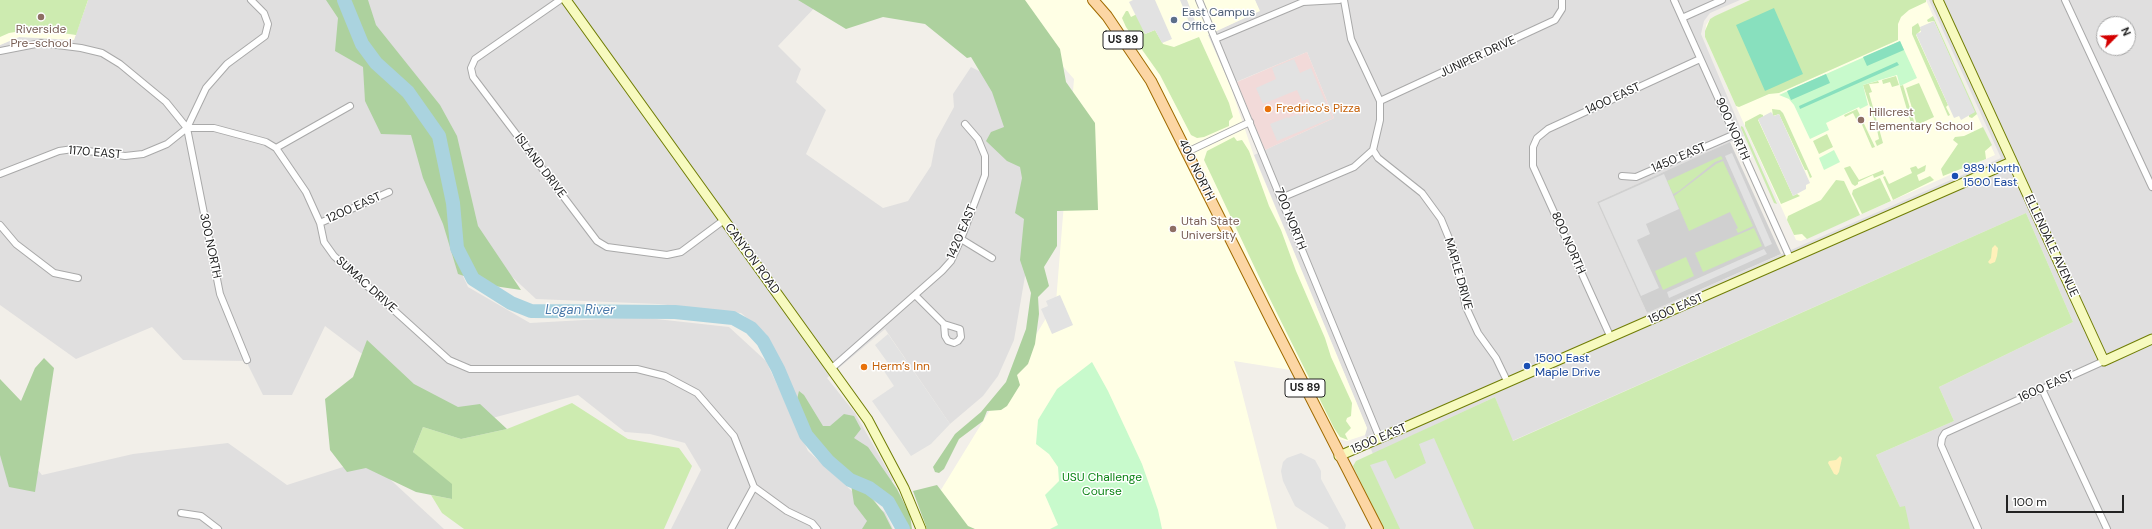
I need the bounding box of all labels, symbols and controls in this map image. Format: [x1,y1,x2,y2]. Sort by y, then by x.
place label: East Campus Office [1182,6,1255,34]
marker: Riverside Pre-school [36,12,46,22]
marker: East Campus Office [1169,15,1179,25]
north arrow [2096,16,2136,56]
place label: Riverside Pre-school [10,23,72,51]
text: N [2118,25,2134,38]
road number: US 89 [1103,31,1143,49]
street label: JUNIPER DRIVE [1438,33,1518,81]
street label: 1400 EAST [1583,80,1643,118]
street label: 900 NORTH [1712,96,1752,162]
place label: Fredrico's Pizza [1276,102,1360,116]
marker: Fredrico's Pizza [1263,104,1273,114]
place label: Hillcrest Elementary School [1869,106,1973,134]
marker: Hillcrest Elementary School [1856,115,1866,125]
street label: ISLAND DRIVE [511,131,569,201]
street label: 400 NORTH [1175,137,1217,203]
street label: 1450 EAST [1649,140,1709,176]
street label: 1170 EAST [68,144,122,162]
place label: 989 North 1500 East [1963,162,2019,190]
marker: 989 North 1500 East [1950,171,1960,181]
street label: 700 NORTH [1271,186,1309,252]
street label: 1200 EAST [324,190,384,226]
street label: ELLENDALE AVENUE [2021,193,2081,299]
street label: 1420 EAST [944,203,980,261]
street label: 800 NORTH [1548,210,1588,276]
street label: 300 NORTH [196,212,224,280]
place label: Utah State University [1181,215,1240,243]
street label: CANYON ROAD [722,221,782,297]
marker: Utah State University [1168,224,1178,234]
street label: MAPLE DRIVE [1441,236,1475,312]
street label: SUMAC DRIVE [332,254,400,316]
street label: 1500 EAST [1646,290,1706,328]
water label: Logan River [545,303,615,319]
place label: 1500 East Maple Drive [1535,352,1600,380]
place label: Herm’s Inn [872,360,930,374]
marker: 1500 East Maple Drive [1522,361,1532,371]
marker: Herm’s Inn [859,362,869,372]
street label: 1600 EAST [2016,368,2076,406]
road number: US 89 [1285,379,1325,397]
street label: 1500 EAST [1349,421,1409,457]
park label: USU Challenge Course [1062,471,1142,499]
scale bar [2008,487,2126,513]
text: 100 m [2013,494,2047,510]

